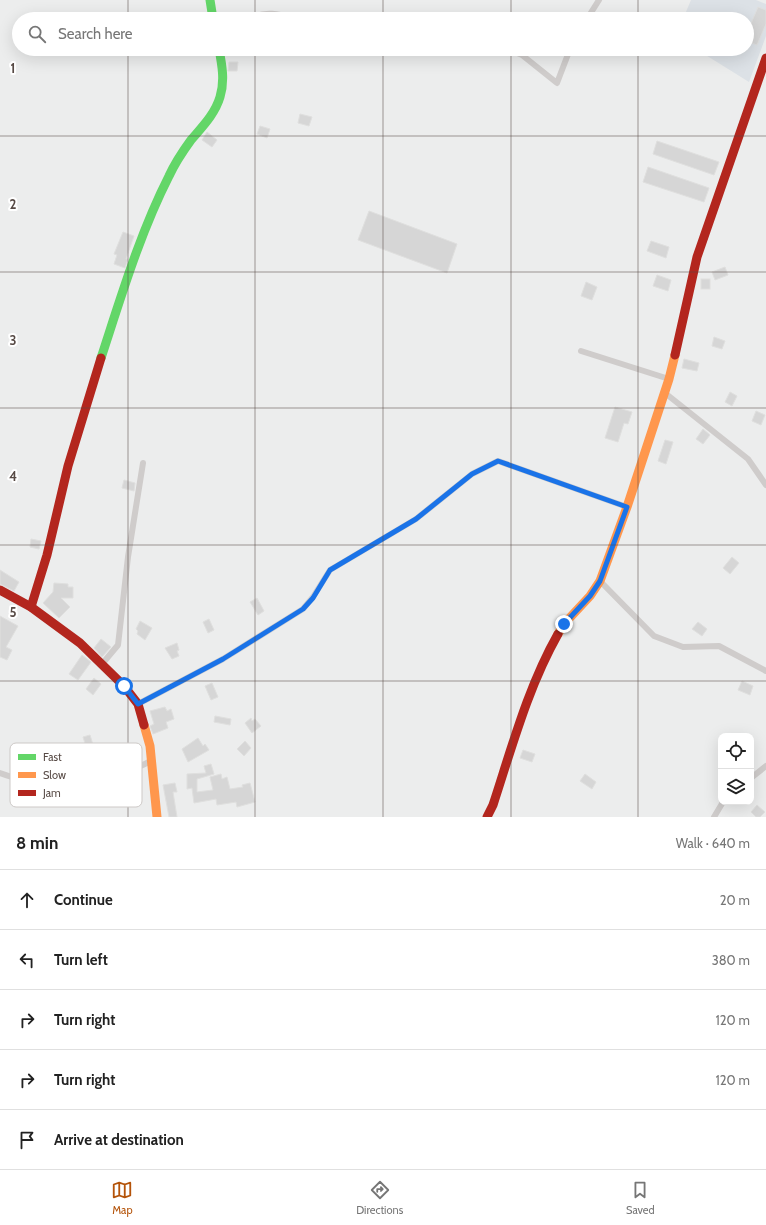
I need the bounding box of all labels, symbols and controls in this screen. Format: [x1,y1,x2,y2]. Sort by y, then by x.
search box [12,12,754,56]
icon: search [26,23,48,45]
text: Search here [58,25,133,43]
text: 1 [11,60,15,76]
text: 2 [10,196,17,212]
text: 3 [9,332,17,348]
text: 4 [9,468,17,484]
text: 5 [10,604,17,620]
route end [555,615,573,633]
route start [115,677,133,695]
map controls [718,733,754,805]
button: locate [718,733,754,769]
legend [10,743,142,807]
text: Fast [43,750,62,764]
text: Slow [43,768,66,782]
button: layers [718,769,754,805]
text: Jam [42,786,61,800]
text: 8 min [16,833,58,853]
text: Walk · 640 m [676,835,750,851]
icon: ahead [16,889,38,911]
text: Continue [54,891,113,909]
text: 20 m [720,892,750,908]
icon: left [16,949,38,971]
text: Turn left [54,951,108,969]
text: 380 m [712,952,750,968]
icon: right [16,1009,38,1031]
text: Turn right [54,1011,115,1029]
text: 120 m [716,1012,750,1028]
icon: right [16,1069,38,1091]
text: Turn right [54,1071,115,1089]
text: 120 m [716,1072,750,1088]
icon: arrive [16,1129,38,1151]
text: Arrive at destination [54,1131,184,1149]
tab: Map [111,1179,133,1217]
tab: Directions [356,1179,403,1217]
tab: Saved [626,1179,655,1217]

